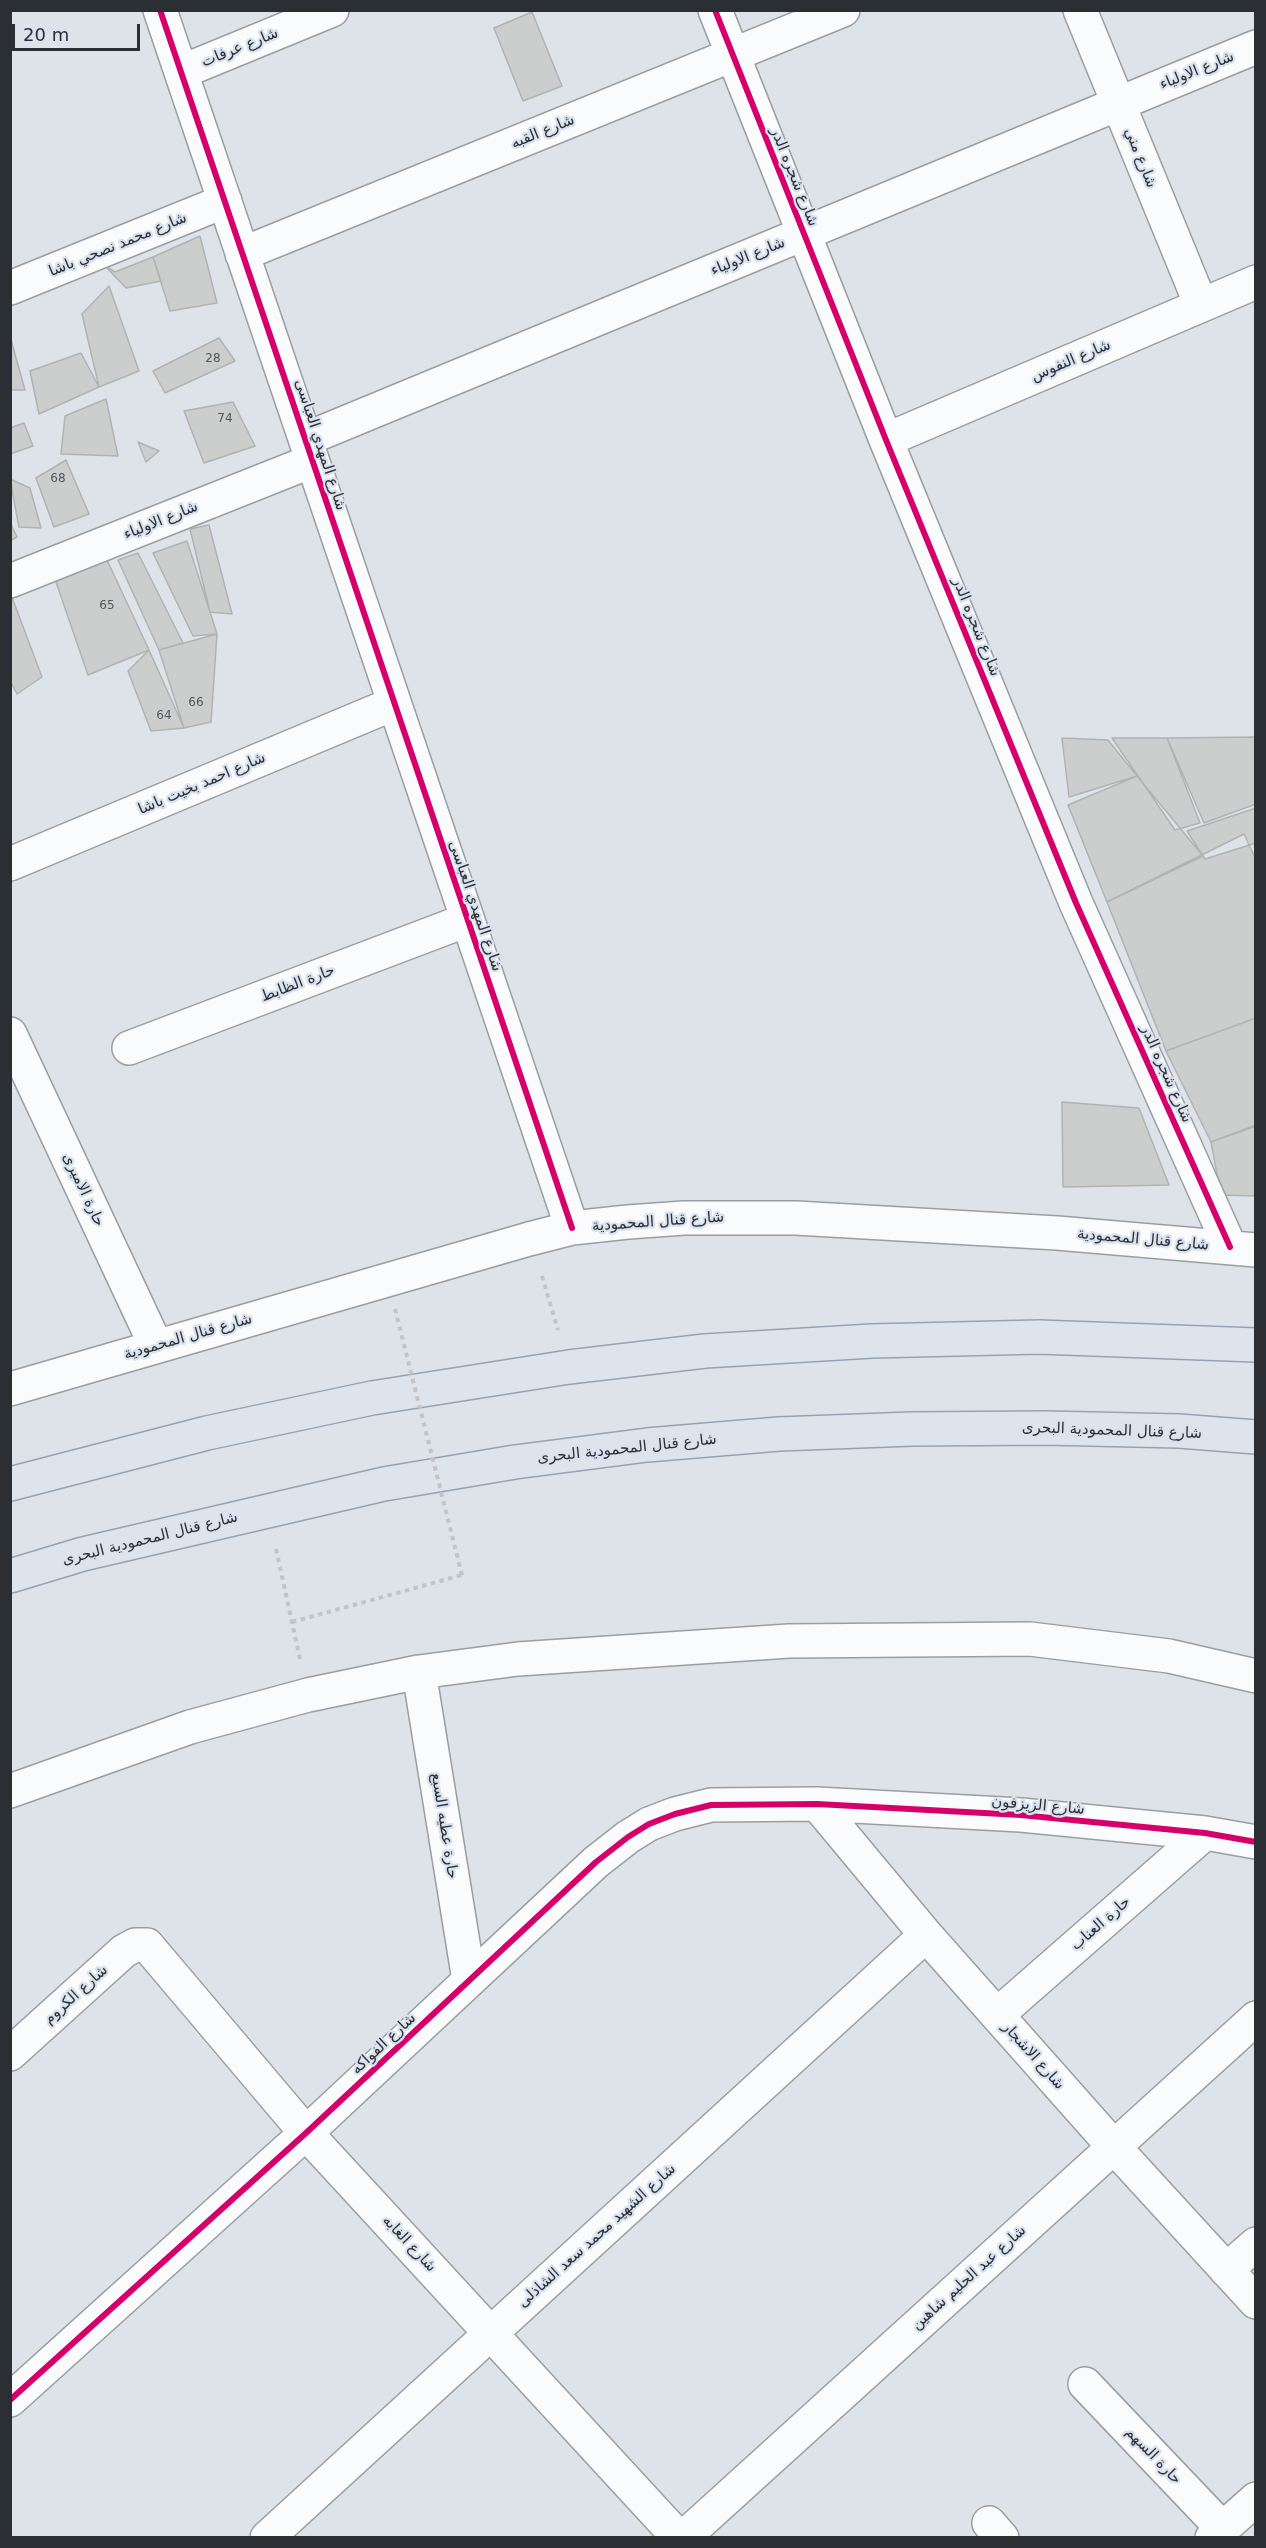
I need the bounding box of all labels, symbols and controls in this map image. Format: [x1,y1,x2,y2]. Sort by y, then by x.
scale bar [15,12,142,50]
text: 20 m [23,24,69,45]
street label: شارع عرفات [199,24,281,72]
street label: شارع الاولياء [1157,48,1237,94]
street label: شارع القبه [509,111,577,153]
street label: شارع شجره الدر [766,125,822,229]
street label: شارع مني [1120,125,1160,191]
street label: شارع محمد نصحي باشا [46,209,190,281]
street label: شارع الاولياء [708,234,788,280]
street label: شارع النفوس [1028,336,1114,386]
house number: 28 [205,352,221,366]
street label: شارع المهدي العباسى [290,377,350,513]
house number: 74 [217,412,233,426]
house number: 68 [50,472,66,486]
street label: شارع الاولياء [121,498,201,544]
street label: شارع شجره الدر [948,575,1004,679]
house number: 65 [99,599,115,613]
house number: 66 [188,696,204,710]
house number: 64 [156,709,172,723]
street label: شارع احمد بخيت باشا [136,749,268,819]
street label: شارع المهدي العباسى [444,838,506,974]
street label: حارة الظابط [258,962,338,1006]
street label: شارع شجره الدر [1136,1022,1196,1126]
street label: حارة الاميرى [58,1150,108,1230]
street label: شارع قنال المحمودية [591,1208,725,1236]
street label: شارع قنال المحمودية [1076,1225,1210,1255]
street label: شارع قنال المحمودية [122,1310,254,1364]
street label: شارع قنال المحمودية البحرى [1022,1419,1202,1443]
street label: شارع قنال المحمودية البحرى [536,1431,718,1467]
street label: شارع قنال المحمودية البحرى [60,1508,240,1570]
street label: حارة عطيه السبع [427,1772,461,1880]
street label: شارع الزيزفون [991,1793,1085,1819]
street label: حارة العناب [1068,1893,1134,1955]
street label: شارع الكروم [40,1962,112,2028]
street label: شارع الفواكه [348,2010,420,2078]
street label: شارع الاشجار [998,2018,1068,2094]
street label: شارع الشهيد محمد سعد الشاذلى [514,2160,680,2312]
street label: شارع الغابه [378,2212,440,2276]
street label: شارع عبد الحليم شاهين [908,2222,1030,2334]
street label: حارة السهم [1121,2424,1185,2488]

